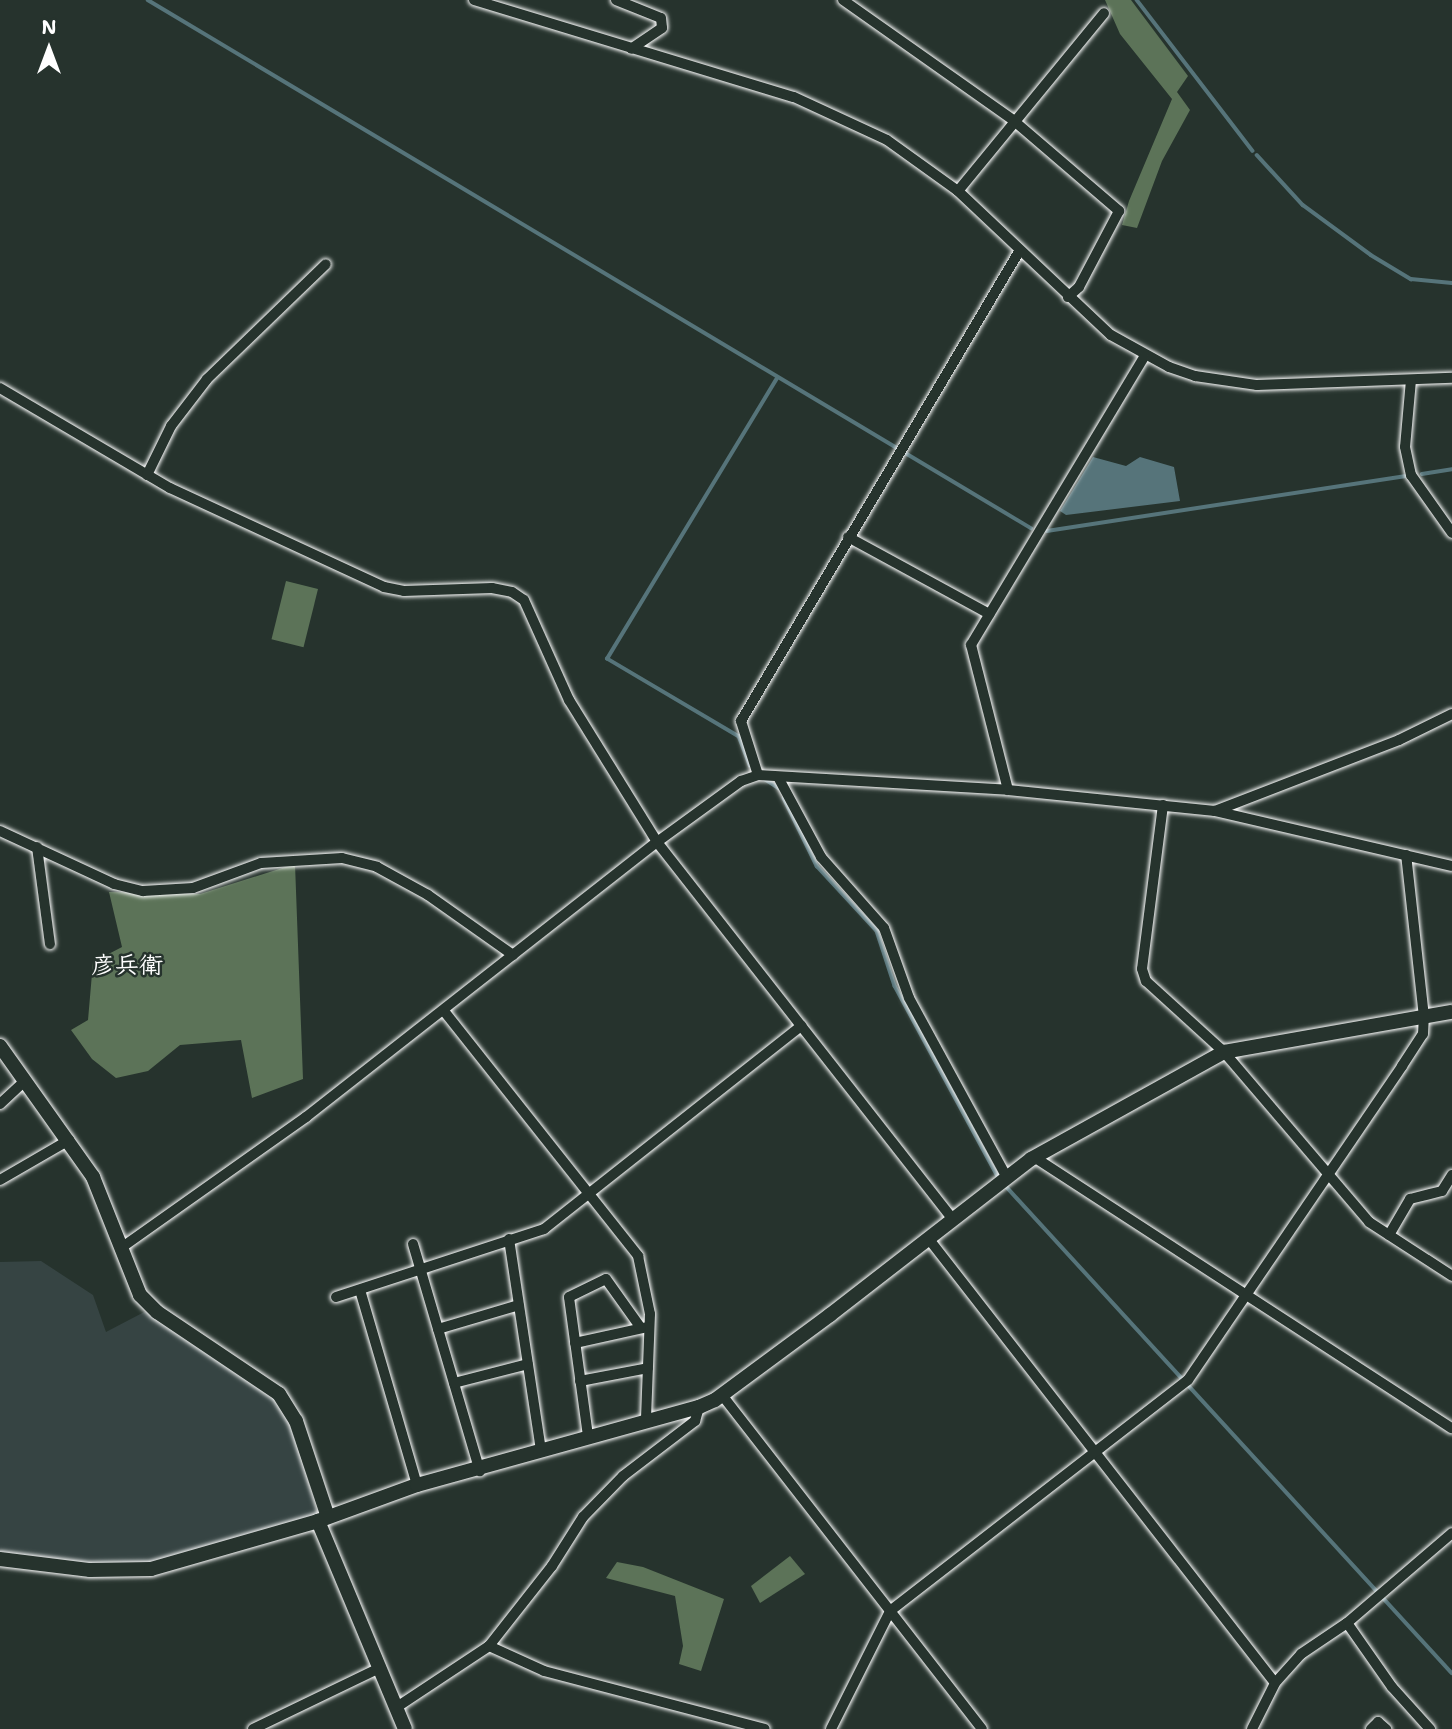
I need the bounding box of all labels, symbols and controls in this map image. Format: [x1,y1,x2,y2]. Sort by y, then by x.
north arrow [14,14,84,84]
text: N [41,15,57,40]
district label: 彦兵衛 [91,952,163,980]

